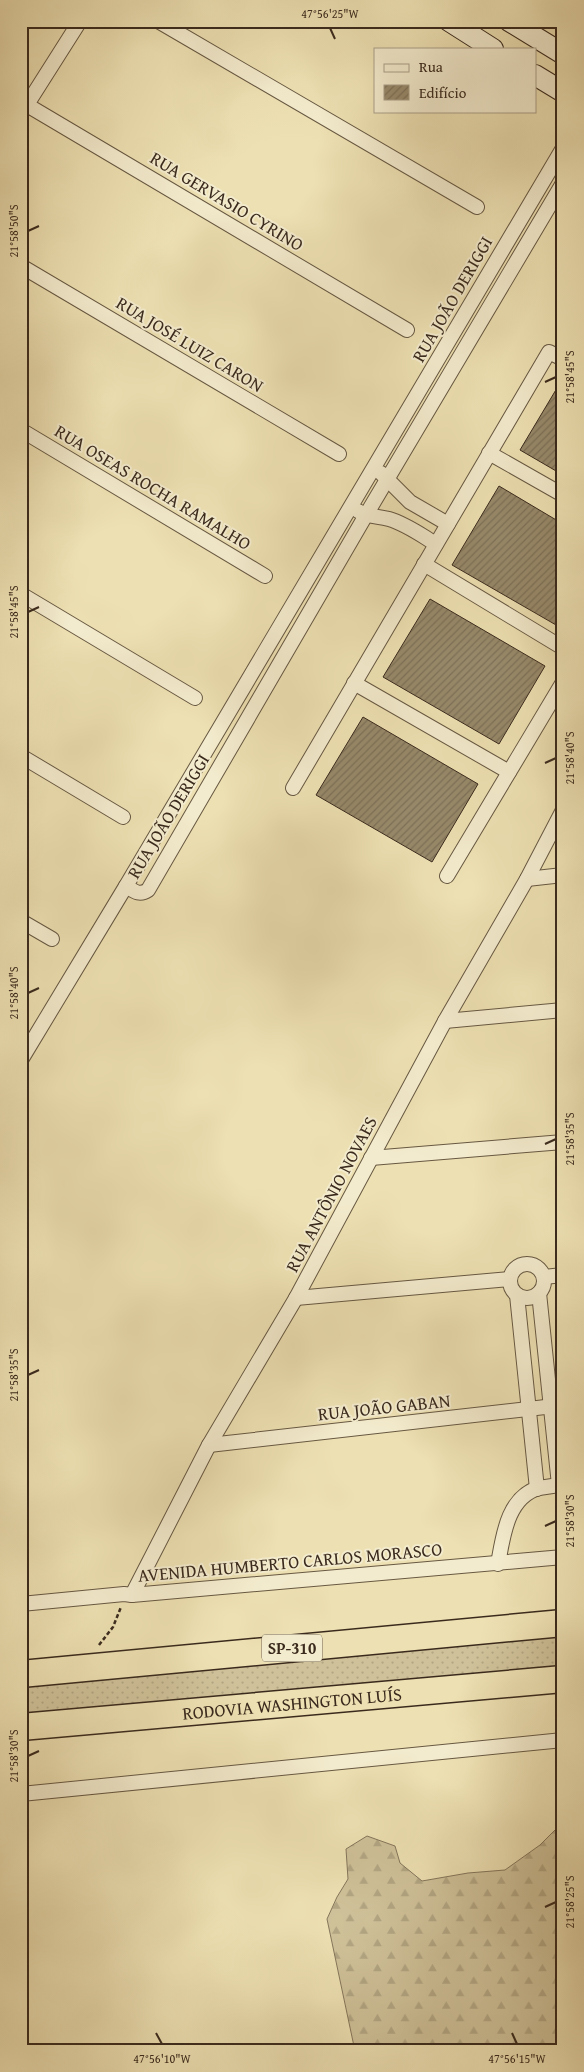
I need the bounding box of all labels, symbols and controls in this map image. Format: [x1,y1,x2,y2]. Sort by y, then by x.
text: 47°56'25"W [301,5,360,22]
legend [374,48,536,112]
text: Rua [419,56,443,77]
text: Edifício [419,82,467,103]
street label: RUA GERVASIO CYRINO [145,144,309,258]
text: 21°58'50"S [5,204,22,258]
street label: RUA JOÃO DERIGGI [405,231,499,367]
street label: RUA JOSÉ LUIZ CARON [111,289,269,399]
text: 21°58'45"S [561,350,578,404]
street label: RUA OSEAS ROCHA RAMALHO [50,417,257,557]
text: 21°58'45"S [5,585,22,639]
text: 21°58'40"S [561,731,578,785]
street label: RUA JOÃO DERIGGI [120,748,216,884]
text: 21°58'40"S [5,966,22,1020]
street label: RUA ANTÔNIO NOVAES [278,1111,384,1277]
text: 21°58'35"S [561,1112,578,1166]
text: 21°58'35"S [5,1348,22,1402]
street label: RUA JOÃO GABAN [316,1387,452,1427]
text: 21°58'30"S [561,1494,578,1548]
street label: AVENIDA HUMBERTO CARLOS MORASCO [137,1535,443,1589]
road number: SP-310 [262,1635,322,1662]
street label: RODOVIA WASHINGTON LUÍS [181,1680,403,1726]
text: 21°58'30"S [5,1729,22,1783]
text: 21°58'25"S [561,1875,578,1929]
text: 47°56'10"W [133,2050,192,2067]
text: 47°56'15"W [488,2050,547,2067]

